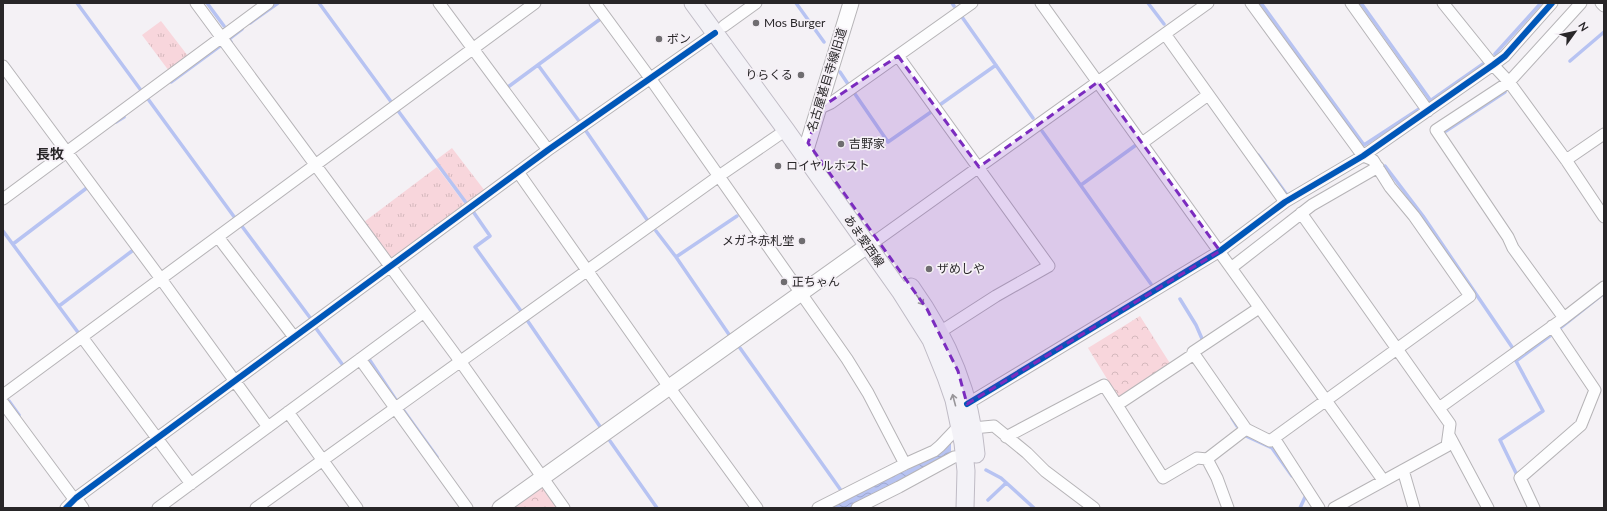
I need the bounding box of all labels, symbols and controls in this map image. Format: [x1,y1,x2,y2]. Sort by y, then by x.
north arrow [1555,12,1595,52]
place label: Mos Burger [764,15,826,30]
marker: Mos Burger [751,18,761,28]
text: N [1576,19,1592,33]
street label: 名古屋甚目寺線旧道 [804,26,849,134]
place label: ボン [667,31,691,46]
marker: ボン [654,34,664,44]
place label: りらくる [745,67,793,82]
marker: りらくる [796,70,806,80]
place label: 吉野家 [849,136,885,151]
marker: 吉野家 [836,139,846,149]
district label: 長牧 [36,145,64,162]
place label: ロイヤルホスト [786,158,870,173]
marker: ロイヤルホスト [773,161,783,171]
street label: あま愛西線 [841,212,888,270]
place label: メガネ赤札堂 [722,233,794,248]
marker: メガネ赤札堂 [797,236,807,246]
place label: ザめしや [937,261,985,276]
marker: ザめしや [924,264,934,274]
place label: 正ちゃん [792,274,840,289]
marker: 正ちゃん [779,277,789,287]
one-way arrow [916,294,924,305]
one-way arrow [949,394,957,407]

